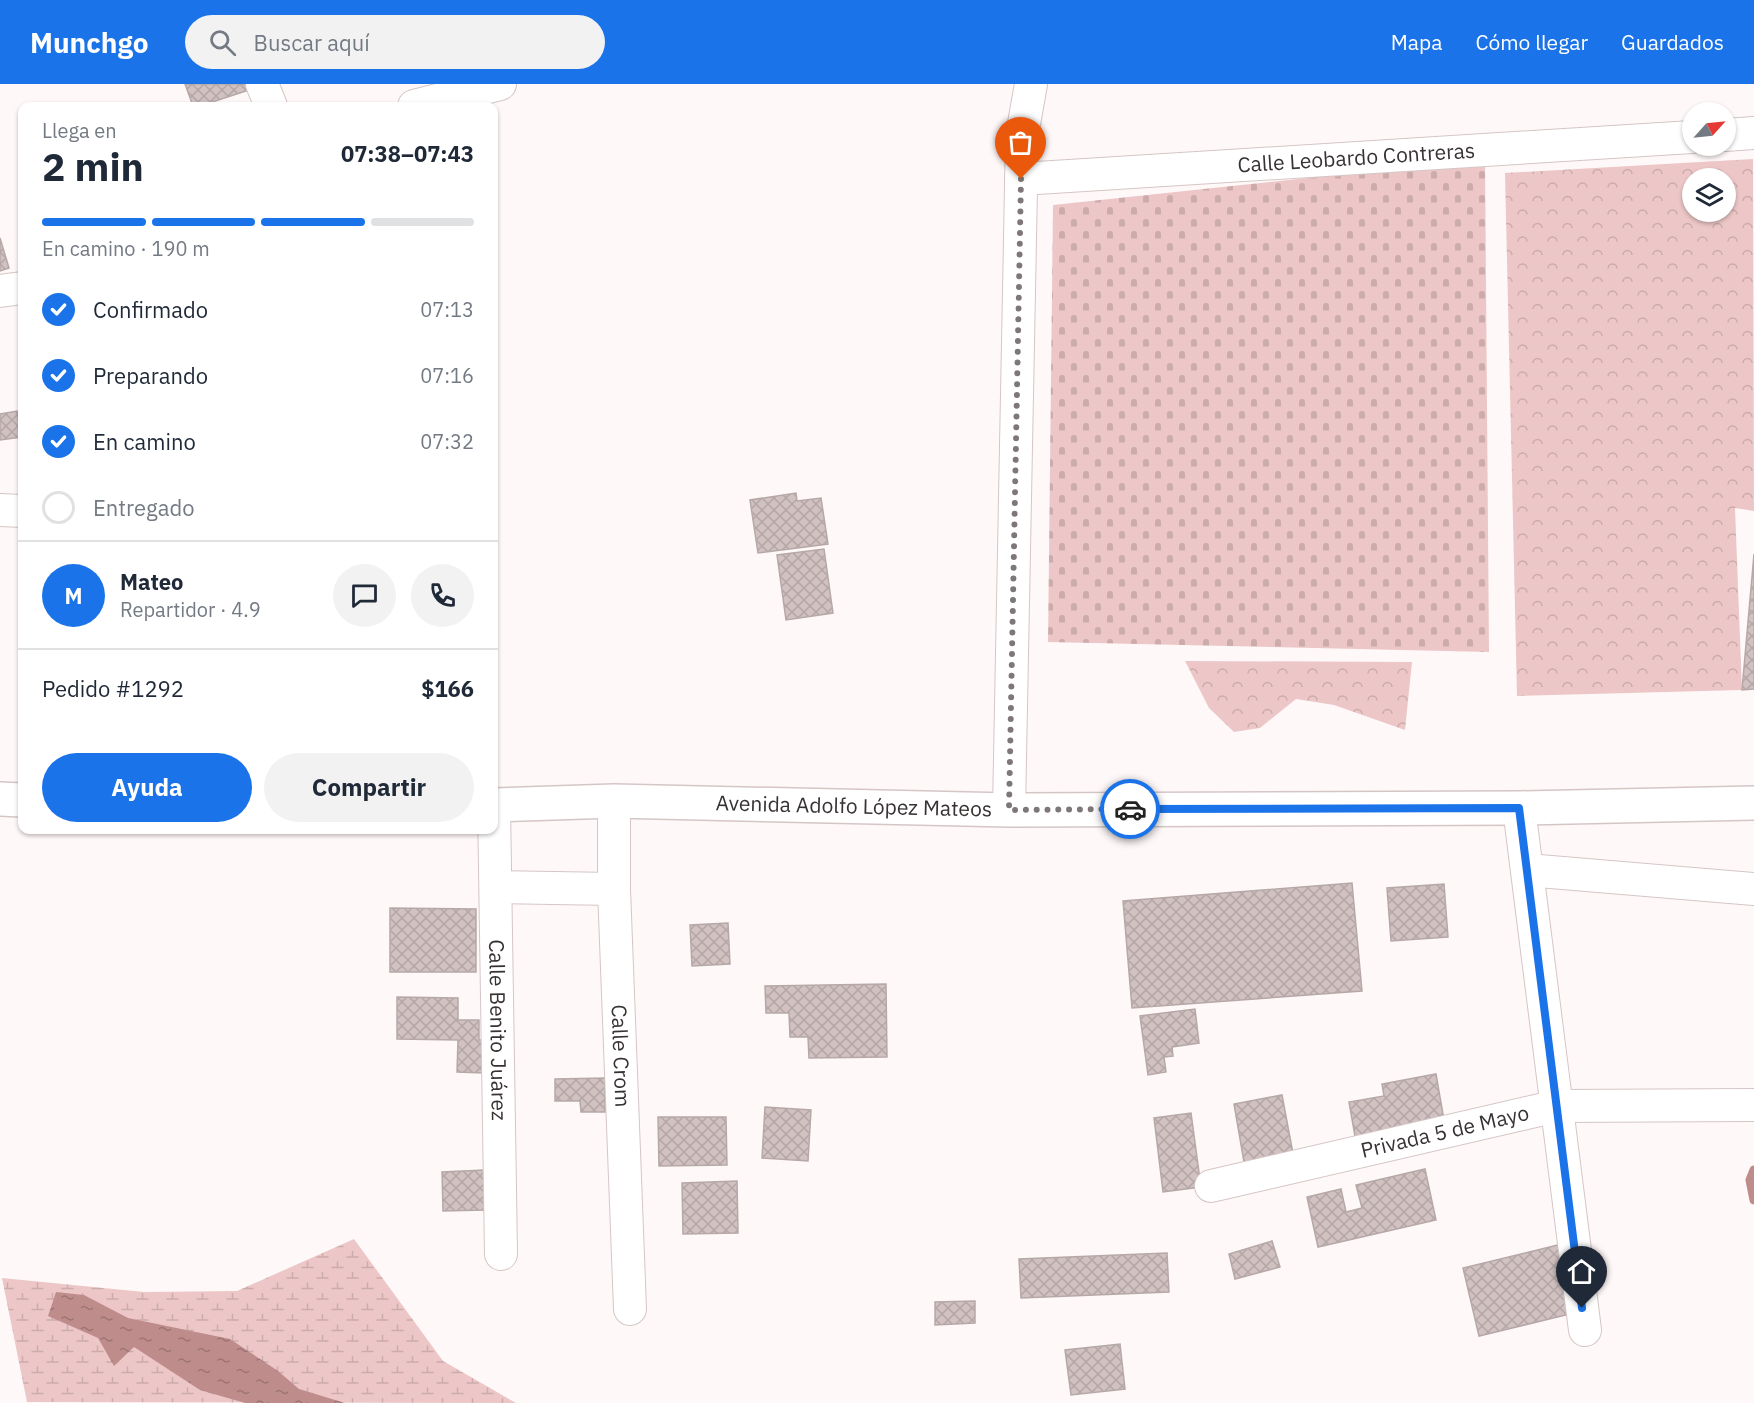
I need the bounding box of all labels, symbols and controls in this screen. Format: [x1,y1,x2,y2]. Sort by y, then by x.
search box [185,15,605,69]
text: Munchgo [30,24,149,61]
icon: search [206,26,239,59]
text: Buscar aquí [254,28,370,57]
text: Mapa [1391,28,1442,56]
text: Cómo llegar [1475,28,1588,56]
text: Guardados [1621,28,1724,56]
north arrow [1682,102,1736,156]
map controls [1682,102,1736,222]
text: Llega en [42,117,117,144]
pin [995,117,1046,179]
icon: bag [1004,126,1037,159]
street label: Calle Leobardo Contreras [1237,136,1476,178]
text: 07:38–07:43 [341,139,474,168]
text: 2 min [42,141,144,192]
button: layers [1682,168,1736,222]
text: En camino · 190 m [42,235,210,262]
icon: check [42,293,75,326]
text: Confirmado [93,295,208,324]
text: 07:13 [420,296,474,323]
icon: check [42,359,75,392]
text: Preparando [93,361,208,390]
text: 07:16 [420,362,474,389]
icon: check [42,425,75,458]
text: En camino [93,427,196,456]
text: 07:32 [420,428,474,455]
text: Entregado [93,493,194,522]
button: chat [333,564,396,627]
button: phone [411,564,474,627]
text: Mateo [120,567,184,596]
text: M [64,581,83,610]
text: Repartidor · 4.9 [120,596,261,623]
text: Pedido #1292 [42,674,184,703]
text: $166 [421,674,474,703]
button: Ayuda [42,753,252,822]
button: Compartir [264,753,474,822]
courier [1100,779,1160,839]
street label: Avenida Adolfo López Mateos [715,788,992,823]
icon: car [1114,793,1147,826]
street label: Calle Benito Juárez [483,939,514,1121]
street label: Calle Crom [605,1004,637,1108]
street label: Privada 5 de Mayo [1358,1098,1531,1164]
pin [1556,1246,1607,1308]
icon: home [1565,1255,1598,1288]

